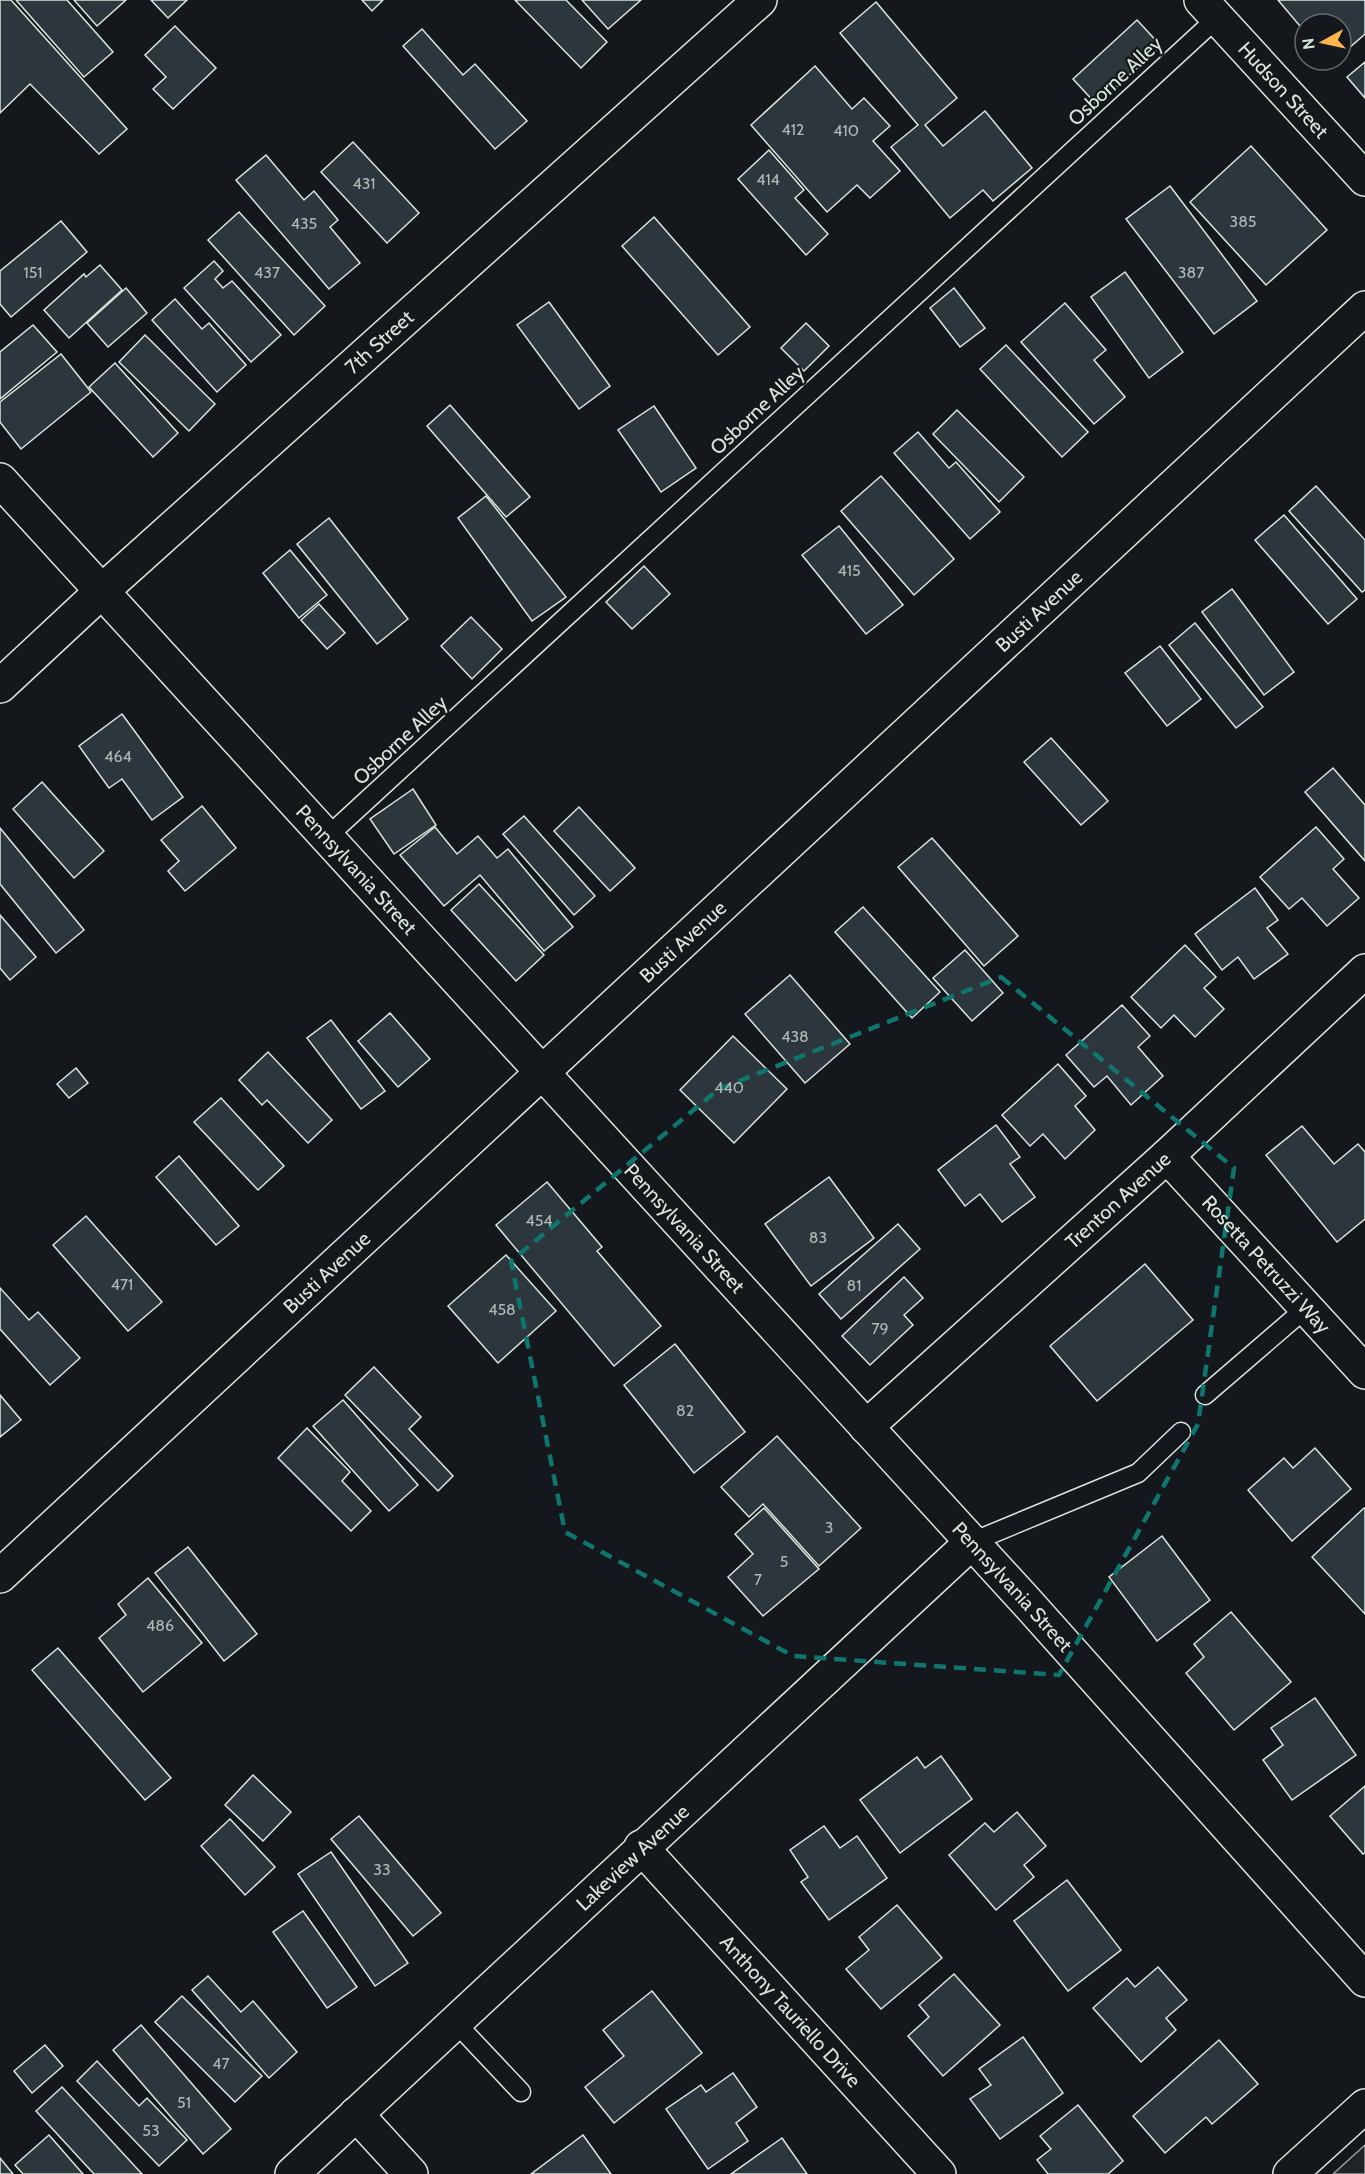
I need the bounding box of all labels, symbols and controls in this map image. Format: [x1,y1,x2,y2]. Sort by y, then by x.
north arrow [1293,12,1353,72]
street label: Osborne Alley [1063,31,1167,131]
street label: Hudson Street [1233,37,1334,143]
text: N [1298,37,1319,51]
house number: 412 [782,120,804,139]
house number: 410 [833,121,859,140]
house number: 414 [756,170,780,189]
house number: 431 [352,174,376,193]
house number: 385 [1229,212,1257,231]
house number: 435 [291,214,317,233]
house number: 151 [23,263,43,282]
house number: 437 [254,263,280,282]
house number: 387 [1178,263,1204,282]
street label: 7th Street [340,305,419,379]
street label: Osborne Alley [705,360,809,460]
house number: 415 [837,561,861,580]
street label: Busti Avenue [991,565,1087,657]
street label: Osborne Alley [348,690,452,790]
house number: 464 [104,747,132,766]
street label: Pennsylvania Street [291,800,422,939]
street label: Busti Avenue [635,896,731,988]
house number: 438 [781,1027,809,1046]
house number: 440 [714,1078,744,1097]
street label: Trenton Avenue [1060,1147,1175,1254]
street label: Pennsylvania Street [619,1158,750,1298]
street label: Rosetta Petruzzi Way [1197,1190,1336,1338]
house number: 454 [525,1211,553,1230]
street label: Busti Avenue [278,1226,375,1319]
house number: 83 [809,1228,827,1247]
house number: 471 [111,1275,133,1294]
house number: 81 [847,1276,861,1295]
house number: 458 [488,1300,516,1319]
house number: 79 [871,1319,889,1338]
house number: 82 [676,1401,694,1420]
street label: Pennsylvania Street [947,1517,1078,1657]
house number: 3 [825,1518,833,1537]
house number: 5 [780,1552,788,1571]
house number: 7 [754,1570,762,1589]
house number: 486 [146,1616,174,1635]
street label: Lakeview Avenue [571,1799,694,1916]
house number: 33 [373,1860,391,1879]
street label: Anthony Tauriello Drive [715,1930,866,2092]
house number: 47 [212,2054,230,2073]
house number: 51 [177,2093,191,2112]
house number: 53 [142,2121,160,2140]

